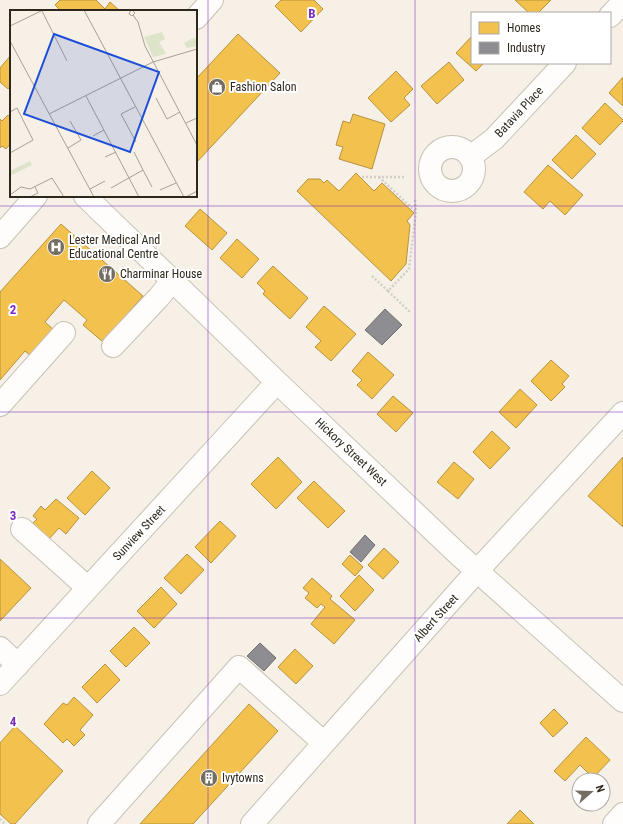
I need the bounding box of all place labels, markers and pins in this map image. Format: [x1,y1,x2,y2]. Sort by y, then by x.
shop icon: Fashion Salon [207,77,227,97]
place label: Fashion Salon [230,80,297,94]
place label: Lester Medical And Educational Centre [69,233,160,261]
hospital icon: Lester Medical And Educational Centre [46,237,66,257]
restaurant icon: Charminar House [97,264,117,284]
place label: Charminar House [120,267,203,281]
building icon: Ivytowns [199,768,219,788]
place label: Ivytowns [222,771,264,785]

